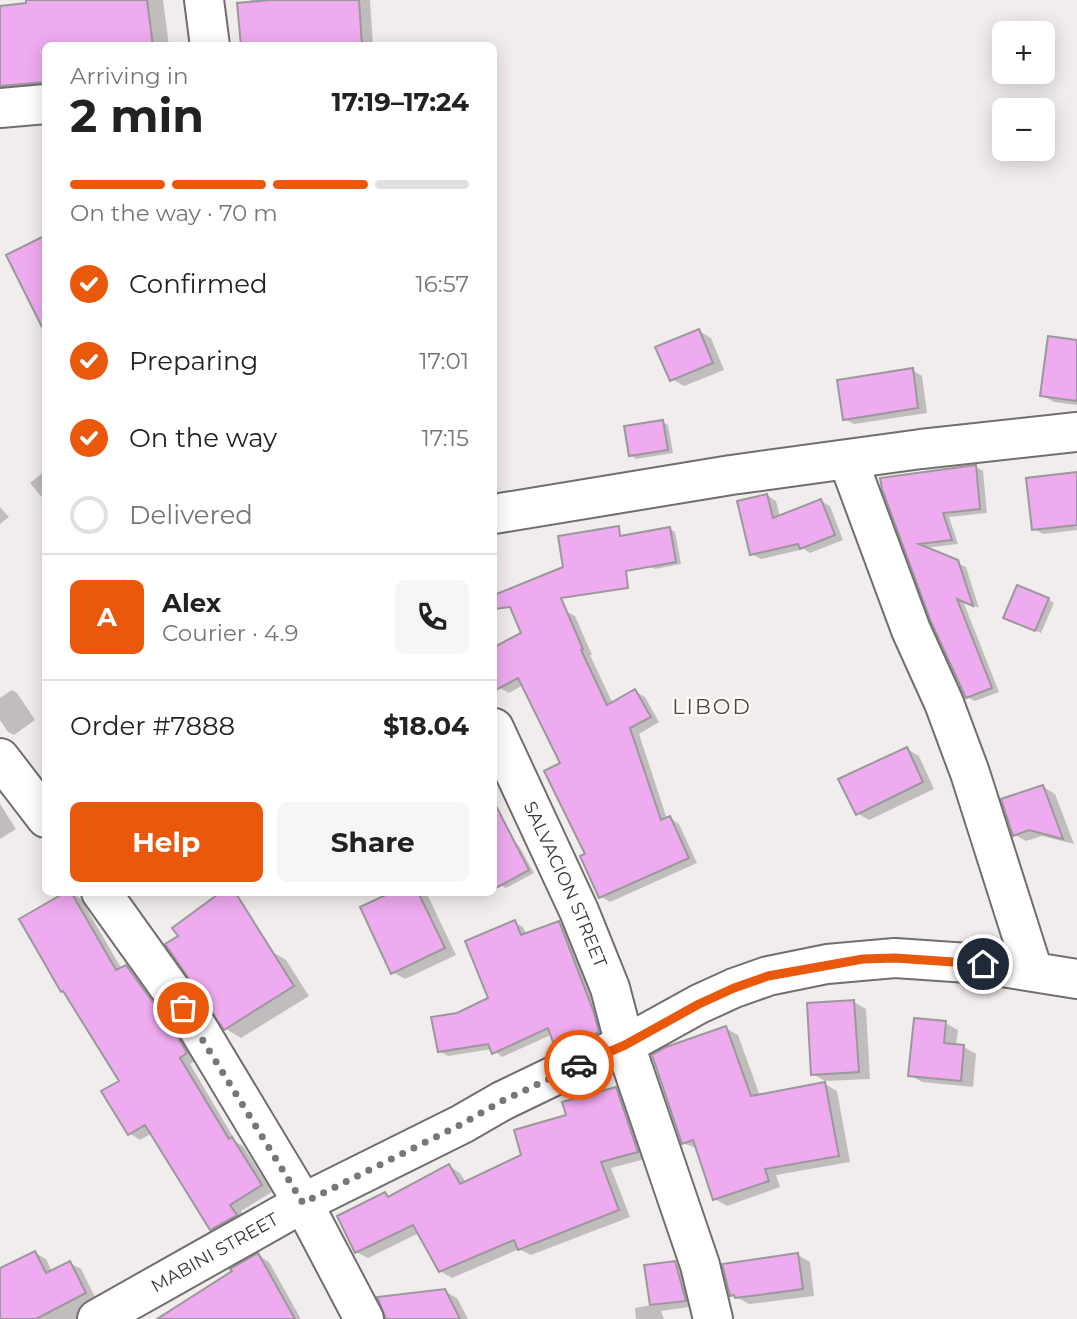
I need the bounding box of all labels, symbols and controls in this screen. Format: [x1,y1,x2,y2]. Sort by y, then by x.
map controls [992,21,1055,161]
button: + [992,21,1055,84]
text: Arriving in [70,62,189,90]
text: 17:19–17:24 [332,86,469,118]
text: 2 min [70,87,204,144]
button: − [992,98,1055,161]
text: On the way · 70 m [70,199,278,227]
icon: check [70,265,108,303]
text: Confirmed [129,268,268,300]
text: 16:57 [416,270,469,298]
icon: check [70,342,108,380]
text: Preparing [129,345,258,377]
text: 17:01 [419,347,469,375]
icon: check [70,419,108,457]
text: On the way [129,422,277,454]
text: 17:15 [421,424,469,452]
text: Delivered [129,499,253,531]
button: phone [395,580,469,654]
text: Alex [162,587,221,619]
text: A [97,601,117,633]
text: Courier · 4.9 [162,619,298,647]
district label: LIBOD [672,694,752,719]
text: Order #7888 [70,710,235,742]
text: $18.04 [383,710,469,742]
street label: SALVACION STREET [519,798,612,971]
button: Help [70,802,263,882]
button: Share [277,802,469,882]
pin [953,934,1013,994]
icon: home [964,945,1002,983]
pin [153,978,213,1038]
icon: bag [164,989,202,1027]
courier [544,1030,614,1100]
icon: car [560,1046,598,1084]
street label: MABINI STREET [147,1208,283,1297]

